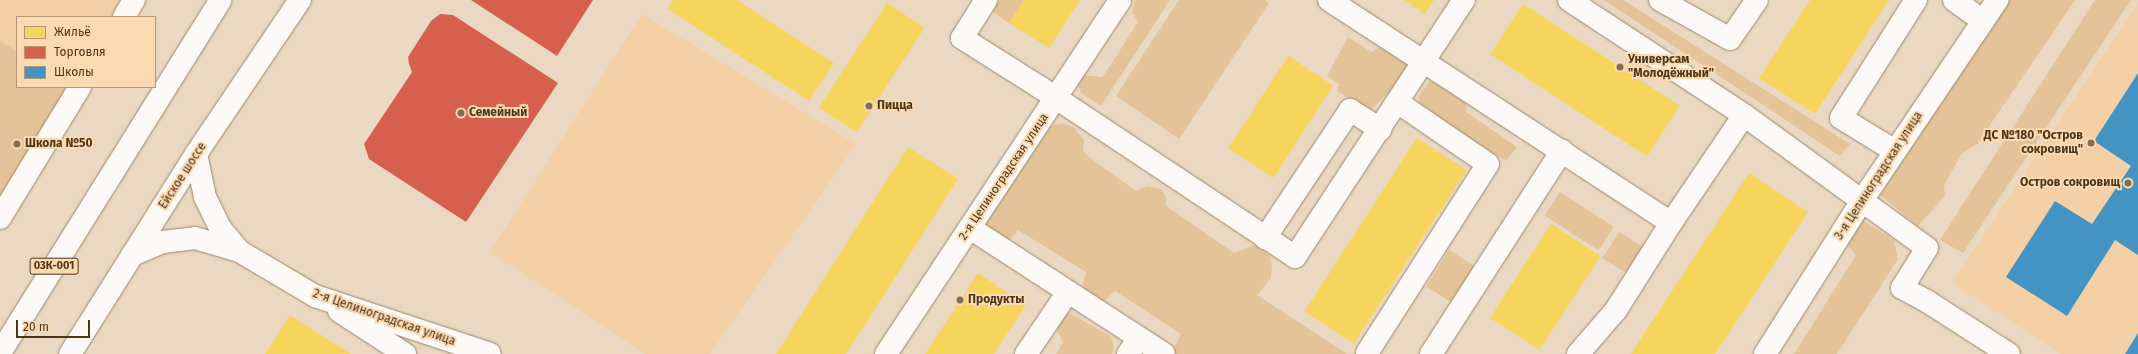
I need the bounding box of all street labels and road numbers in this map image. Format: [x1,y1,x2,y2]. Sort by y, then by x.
street label: 3-я Целиноградская улица [1832,109,1926,243]
street label: 2-я Целиноградская улица [956,111,1052,243]
street label: Ейское шоссе [156,140,210,212]
road number: 03К-001 [29,257,79,275]
street label: 2-я Целиноградская улица [311,287,457,349]

